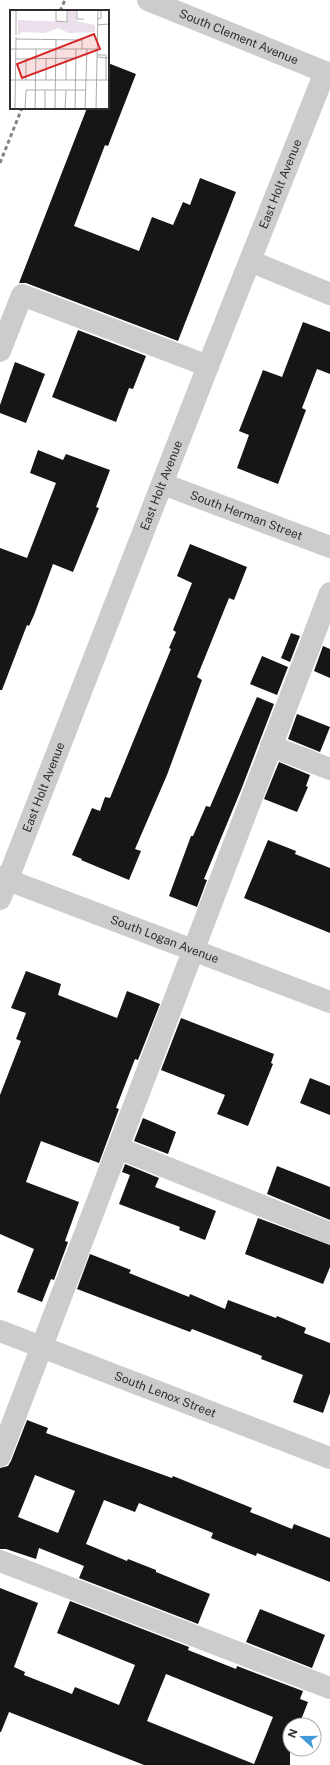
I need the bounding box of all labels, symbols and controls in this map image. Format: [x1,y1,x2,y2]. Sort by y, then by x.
street label: South Clement Avenue [177,6,301,67]
inset map [10,10,109,109]
street label: East Holt Avenue [256,137,305,231]
street label: East Holt Avenue [138,438,185,532]
street label: South Herman Street [188,488,305,543]
street label: East Holt Avenue [20,740,68,834]
street label: South Logan Avenue [108,912,221,966]
street label: South Lenox Street [112,1369,218,1421]
north arrow [282,1717,322,1757]
text: N [286,1727,300,1740]

